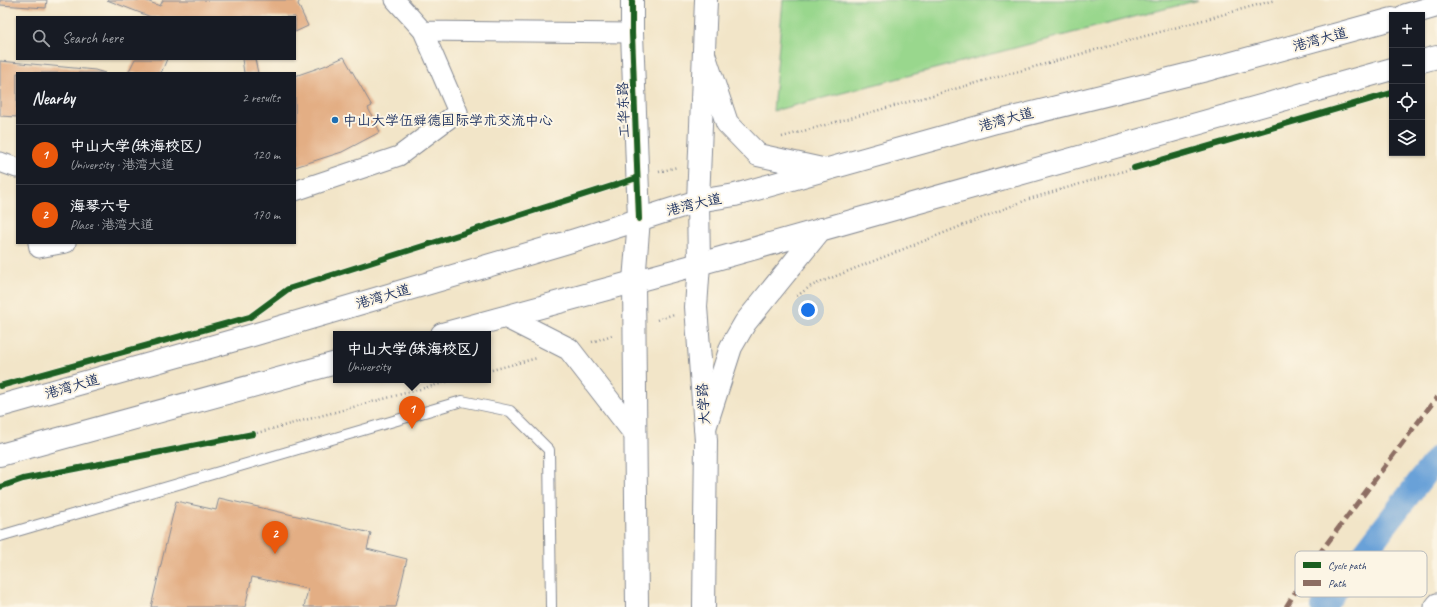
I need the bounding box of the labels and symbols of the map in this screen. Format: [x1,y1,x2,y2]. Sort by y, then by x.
street label: 港湾大道 [1291,24,1349,55]
street label: 工华东路 [614,82,633,138]
street label: 港湾大道 [977,104,1035,135]
place label: 中山大学伍舜德国际学术交流中心 [343,112,553,129]
marker: 中山大学伍舜德国际学术交流中心 [330,115,340,125]
street label: 港湾大道 [665,190,723,219]
street label: 港湾大道 [354,281,412,312]
your location [798,300,818,320]
street label: 港湾大道 [43,371,101,402]
street label: 大学路 [694,382,713,426]
pin: 1 [399,396,425,429]
pin: 2 [262,521,288,554]
legend [1295,551,1427,597]
text: Cycle path [1328,558,1367,572]
text: Path [1328,576,1347,590]

